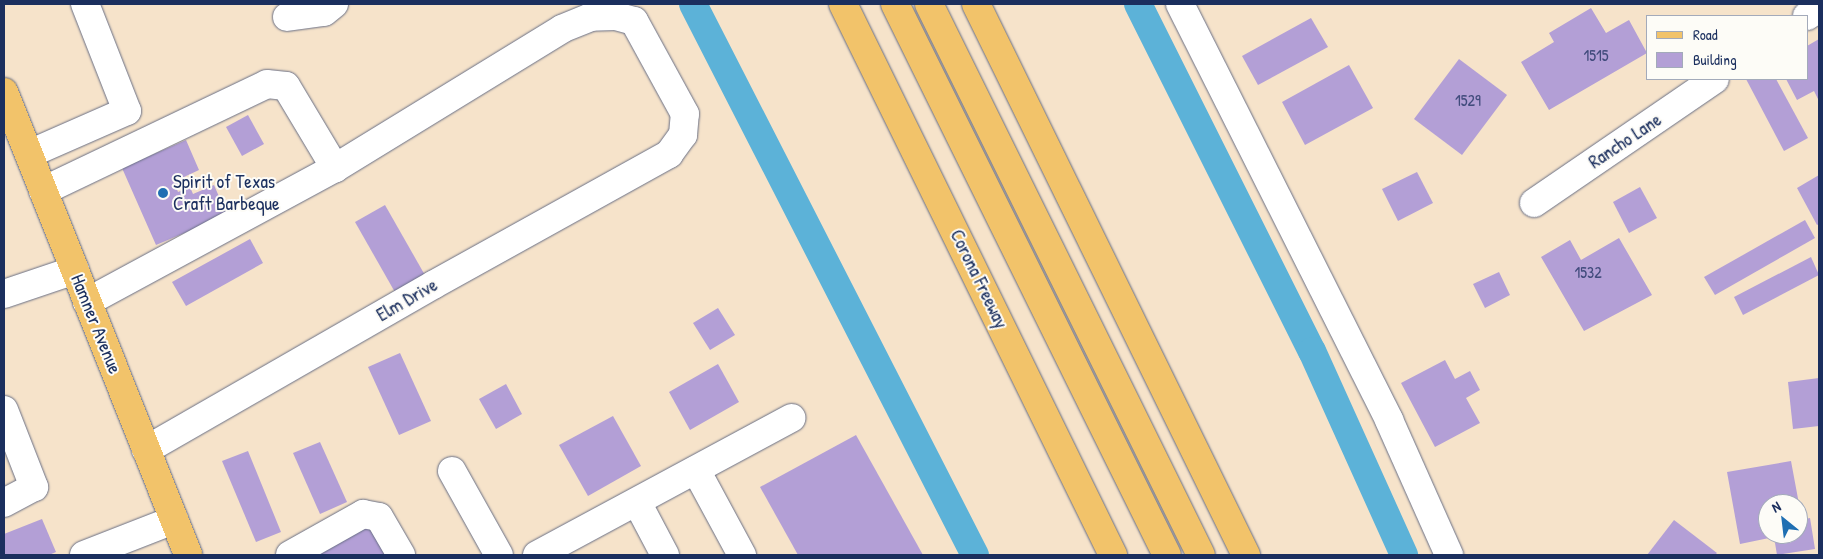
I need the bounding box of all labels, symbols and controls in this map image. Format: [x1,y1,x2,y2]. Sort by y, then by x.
legend [1646,15,1808,80]
text: Road [1693,24,1718,45]
house number: 1515 [1583,45,1609,65]
text: Building [1693,49,1737,70]
house number: 1529 [1455,90,1481,110]
street label: Rancho Lane [1584,108,1666,174]
place label: Spirit of Texas Craft Barbeque [173,171,280,215]
marker: Spirit of Texas Craft Barbeque [157,187,169,199]
street label: Corona Freeway [945,226,1013,332]
house number: 1532 [1574,262,1602,282]
street label: Hamner Avenue [66,271,126,377]
street label: Elm Drive [373,274,441,326]
north arrow [1758,494,1808,544]
text: N [1768,496,1784,516]

